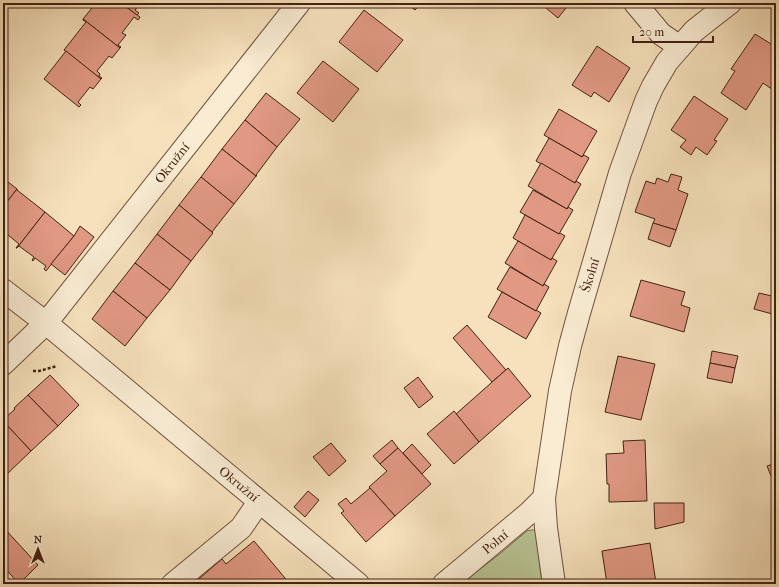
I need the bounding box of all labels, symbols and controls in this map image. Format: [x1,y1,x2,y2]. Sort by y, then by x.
scale bar [633,18,713,44]
text: 20 m [639,25,664,39]
street label: Okružní [152,140,192,186]
street label: Školní [578,256,602,294]
street label: Okružní [216,463,262,505]
street label: Polní [479,527,511,557]
north arrow [18,529,58,569]
text: N [34,533,43,546]

